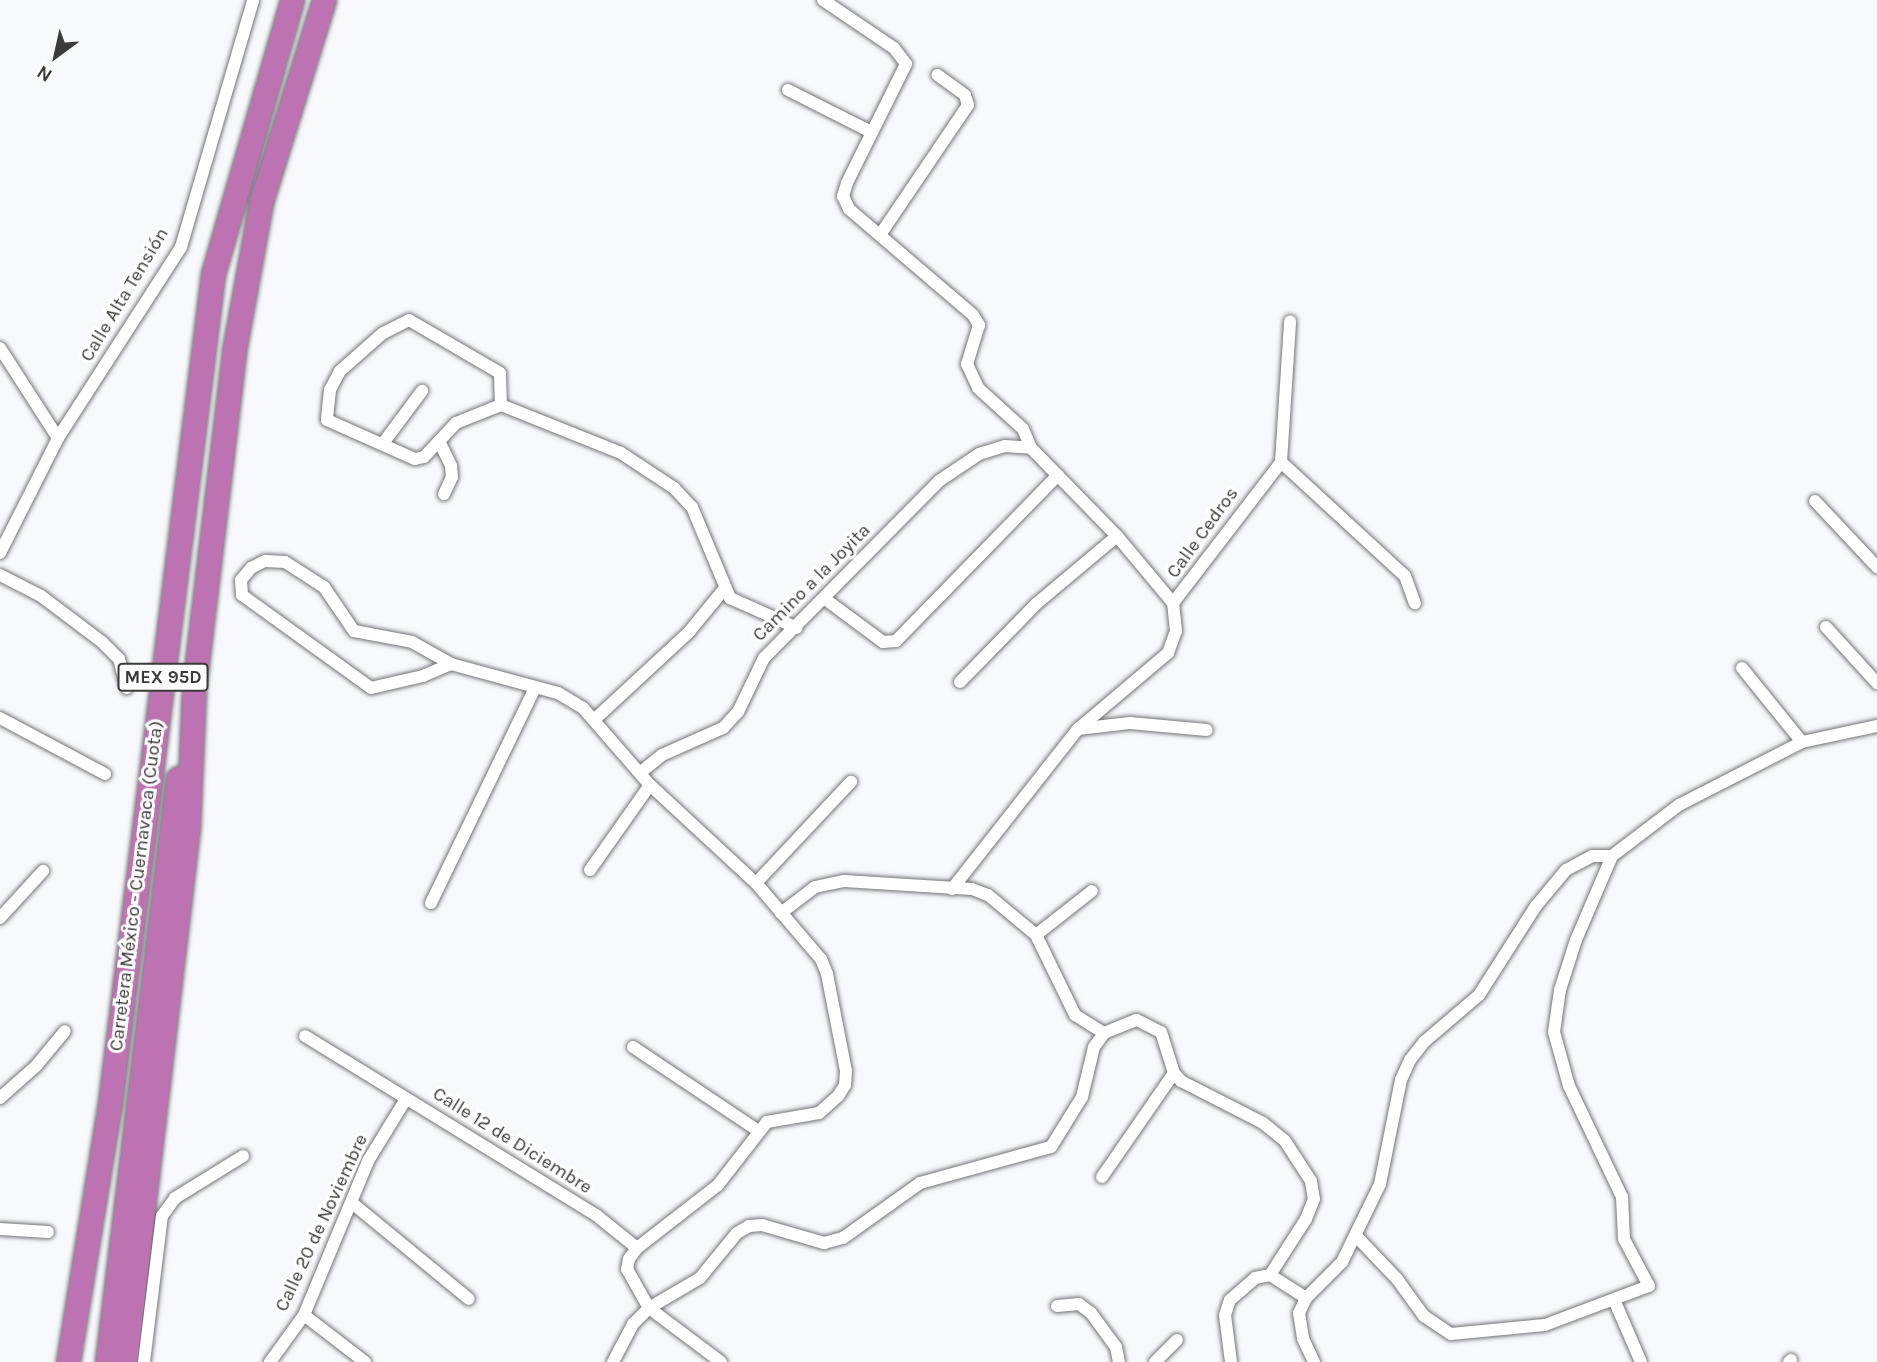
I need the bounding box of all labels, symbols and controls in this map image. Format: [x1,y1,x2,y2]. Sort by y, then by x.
north arrow [21,21,91,91]
text: N [33,61,56,87]
street label: Calle Alta Tensión [76,224,174,366]
street label: Calle Cedros [1162,483,1244,583]
street label: Camino a la Joyita [748,519,876,647]
road number: MEX 95D [118,662,208,692]
street label: Carretera México - Cuernavaca (Cuota) [105,720,169,1052]
street label: Calle 12 de Diciembre [428,1083,596,1199]
street label: Calle 20 de Noviembre [271,1131,373,1315]

